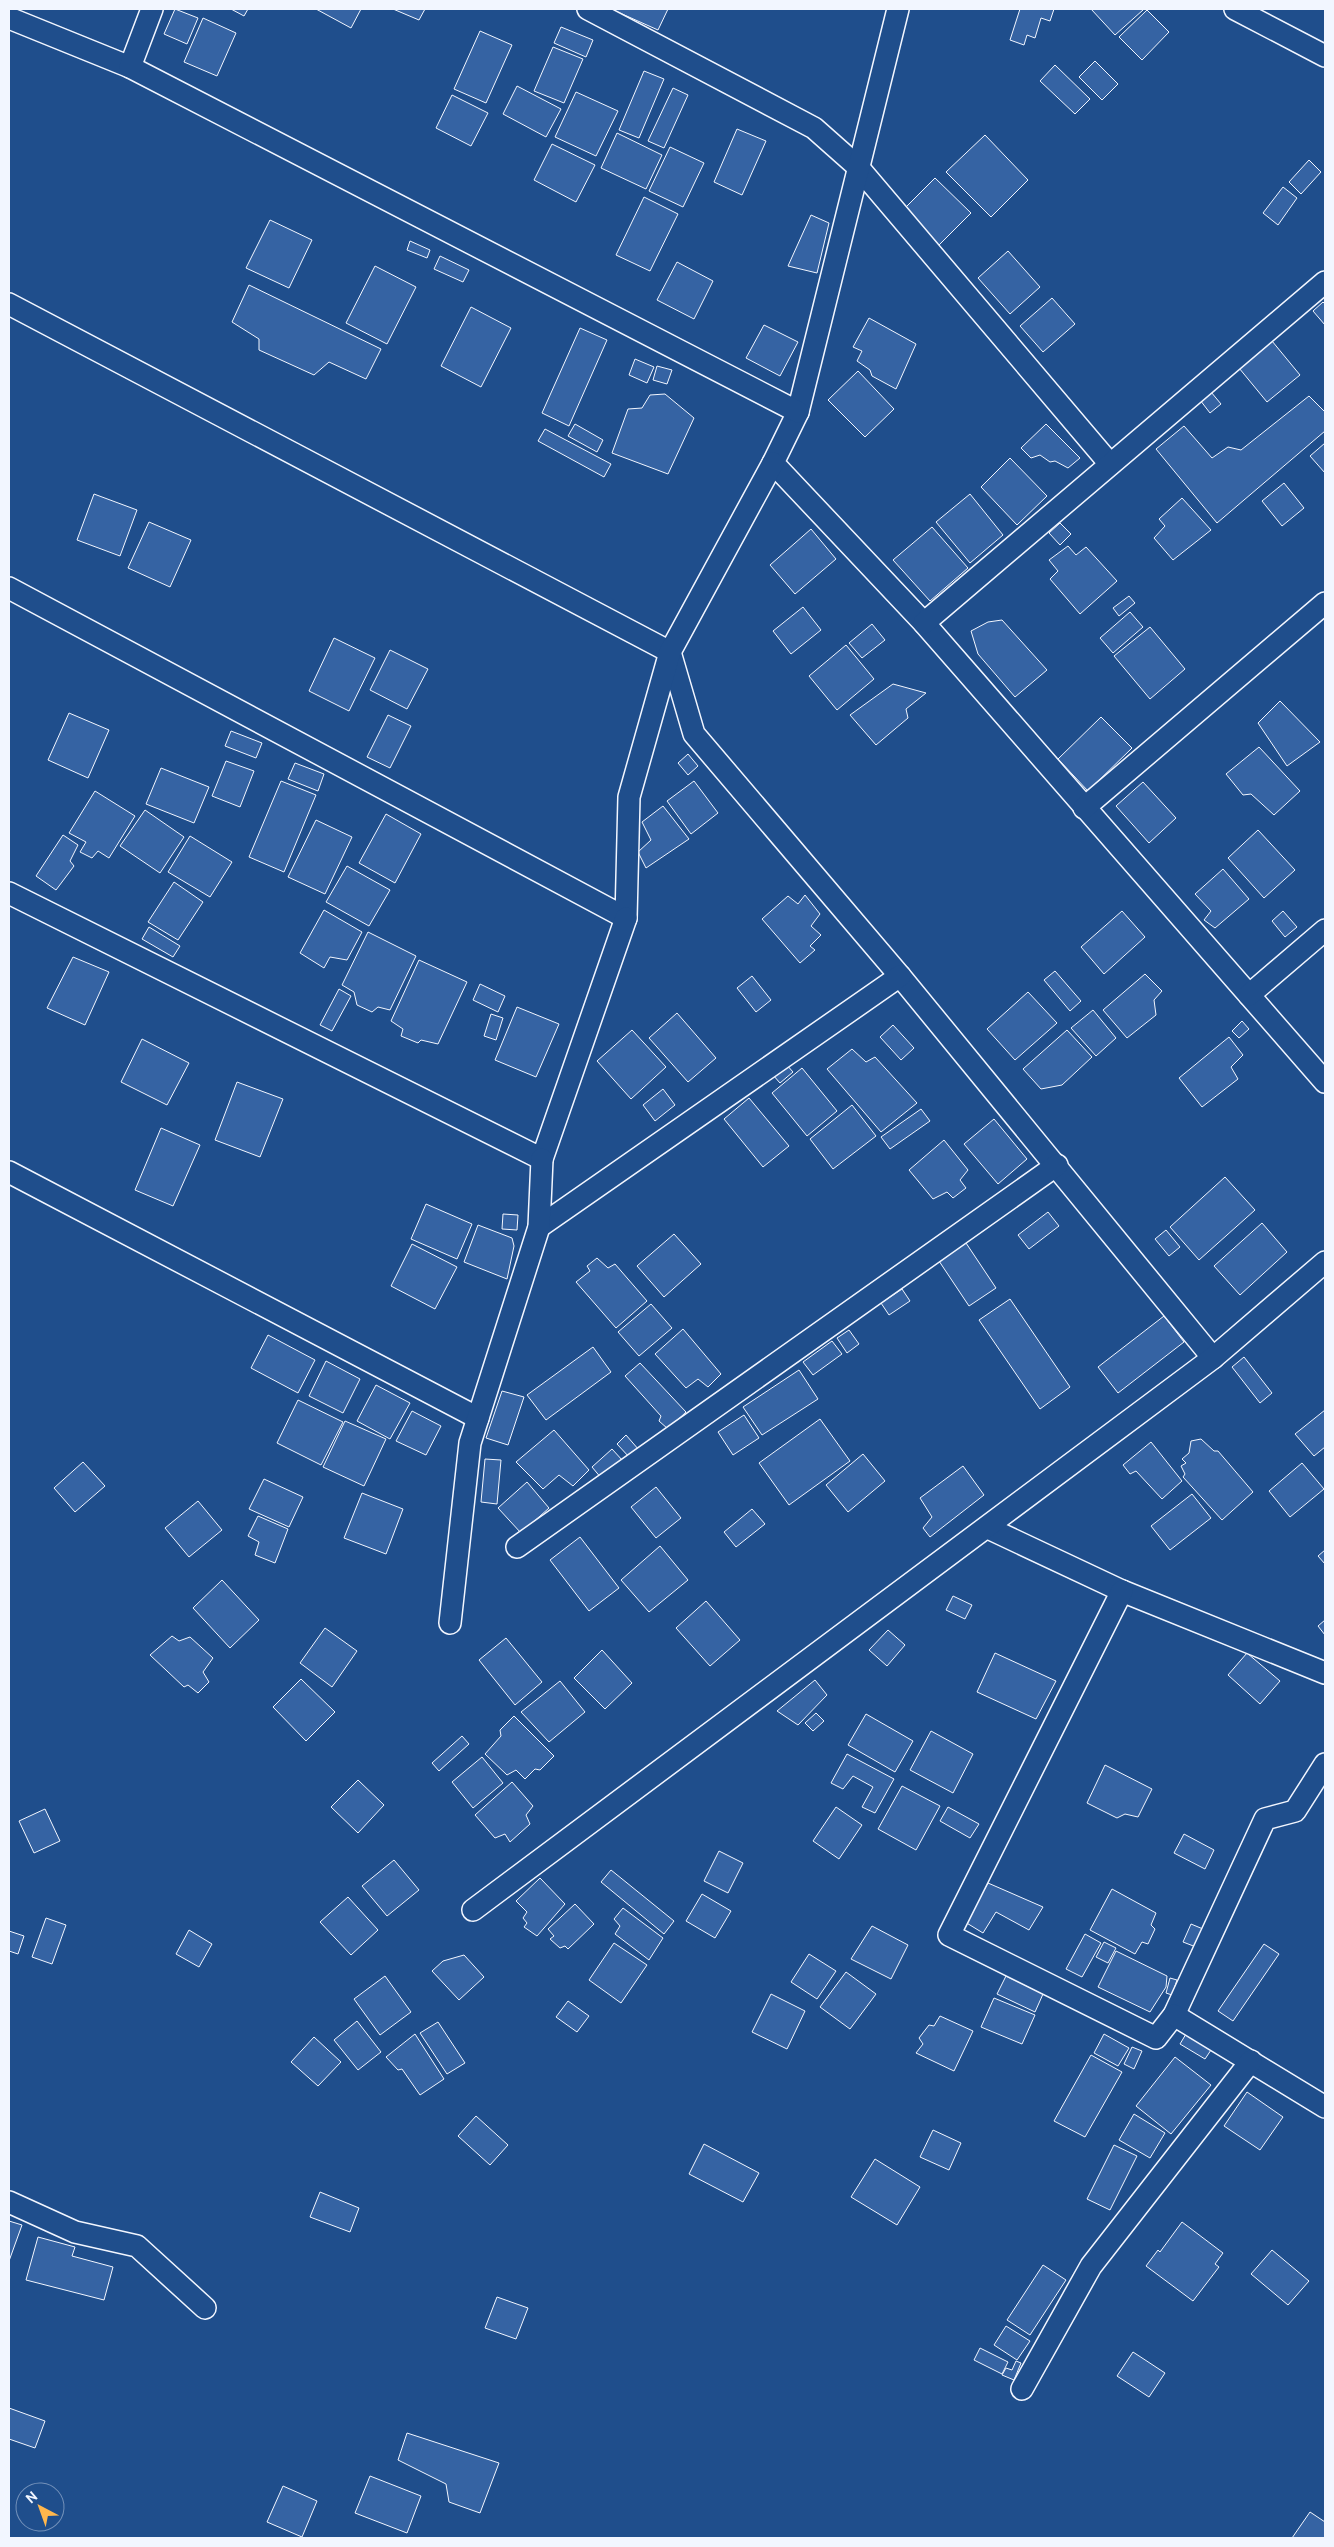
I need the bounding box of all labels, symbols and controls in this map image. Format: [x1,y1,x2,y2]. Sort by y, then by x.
north arrow [15,2482,65,2532]
text: N [22,2487,41,2507]

